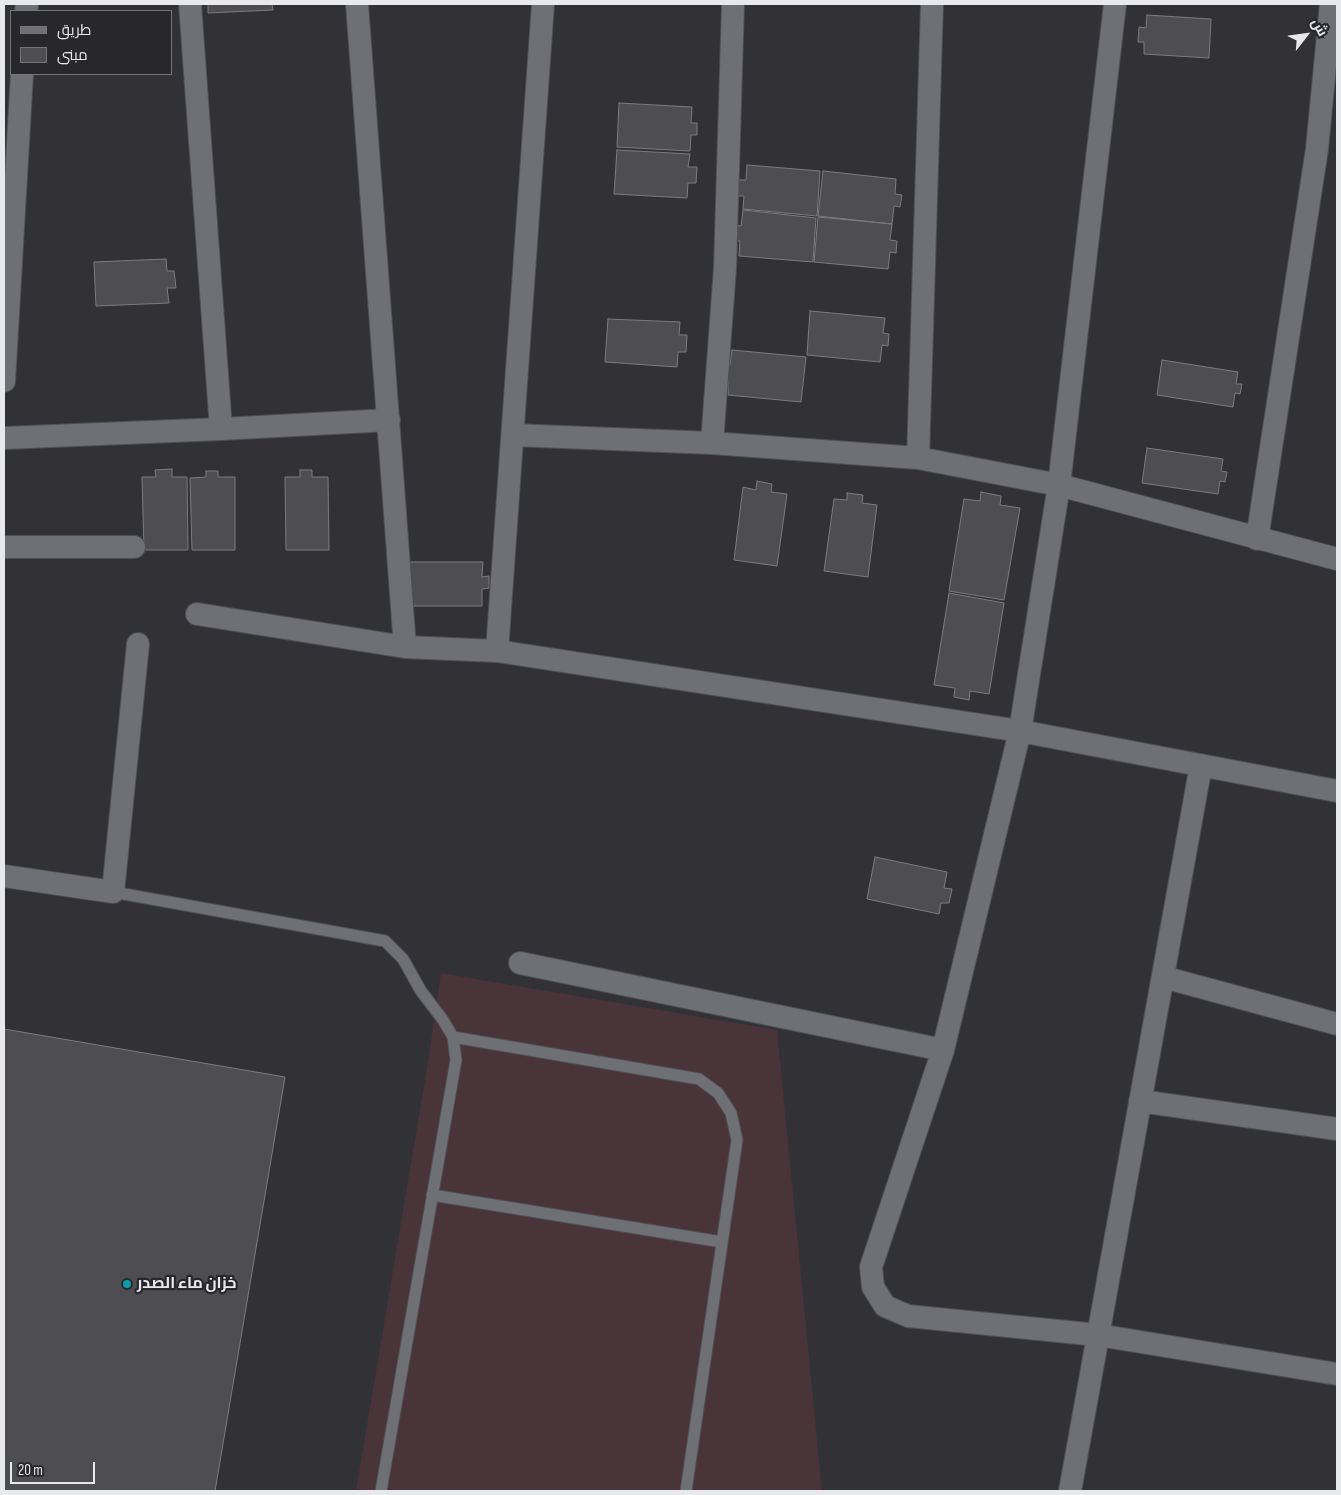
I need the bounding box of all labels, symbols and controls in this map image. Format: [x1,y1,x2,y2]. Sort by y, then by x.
legend [10,10,172,75]
north arrow [1281,10,1331,60]
text: ش [1308,15,1331,39]
text: طريق [57,21,91,40]
text: مبنى [57,46,88,65]
place label: خزان ماء الصدر [137,1274,237,1294]
marker: خزان ماء الصدر [121,1278,133,1290]
scale bar [12,1452,98,1484]
text: 20 m [18,1461,43,1480]

